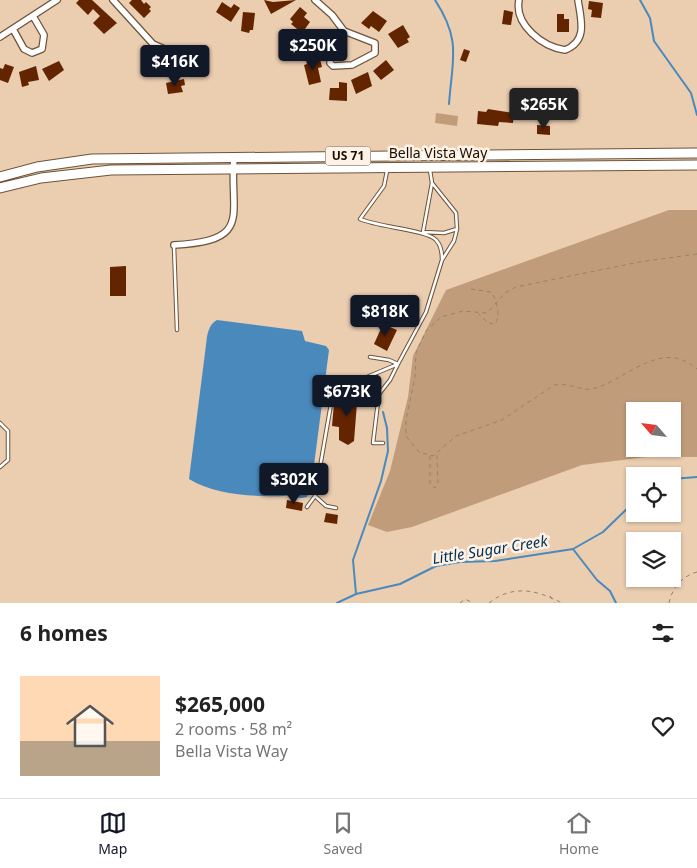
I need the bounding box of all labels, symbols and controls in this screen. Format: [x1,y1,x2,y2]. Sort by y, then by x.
pin: $250K [278,28,348,71]
text: $250K [289,34,337,56]
pin: $416K [140,44,210,87]
text: $416K [151,50,199,72]
pin: $265K [509,88,579,130]
text: $265K [520,93,568,115]
street label: Bella Vista Way [389,143,488,162]
road number: US 71 [326,146,370,166]
pin: $818K [350,294,420,337]
text: $818K [361,300,409,322]
pin: $673K [312,374,382,417]
text: $673K [323,380,371,402]
north arrow [626,402,681,458]
map controls [626,402,681,587]
pin: $302K [259,462,329,505]
button: locate [626,467,681,522]
text: $302K [270,468,318,490]
water label: Little Sugar Creek [431,530,549,568]
button: layers [626,532,681,587]
text: 6 homes [20,619,108,647]
icon: filters [649,619,677,647]
text: $265,000 [175,690,265,718]
icon: home [60,696,120,756]
icon: heart [649,712,677,740]
text: 2 rooms · 58 m² [175,718,292,740]
text: Bella Vista Way [175,740,288,762]
tab: Map [98,809,127,858]
tab: Saved [324,809,363,858]
tab: Home [559,809,599,858]

